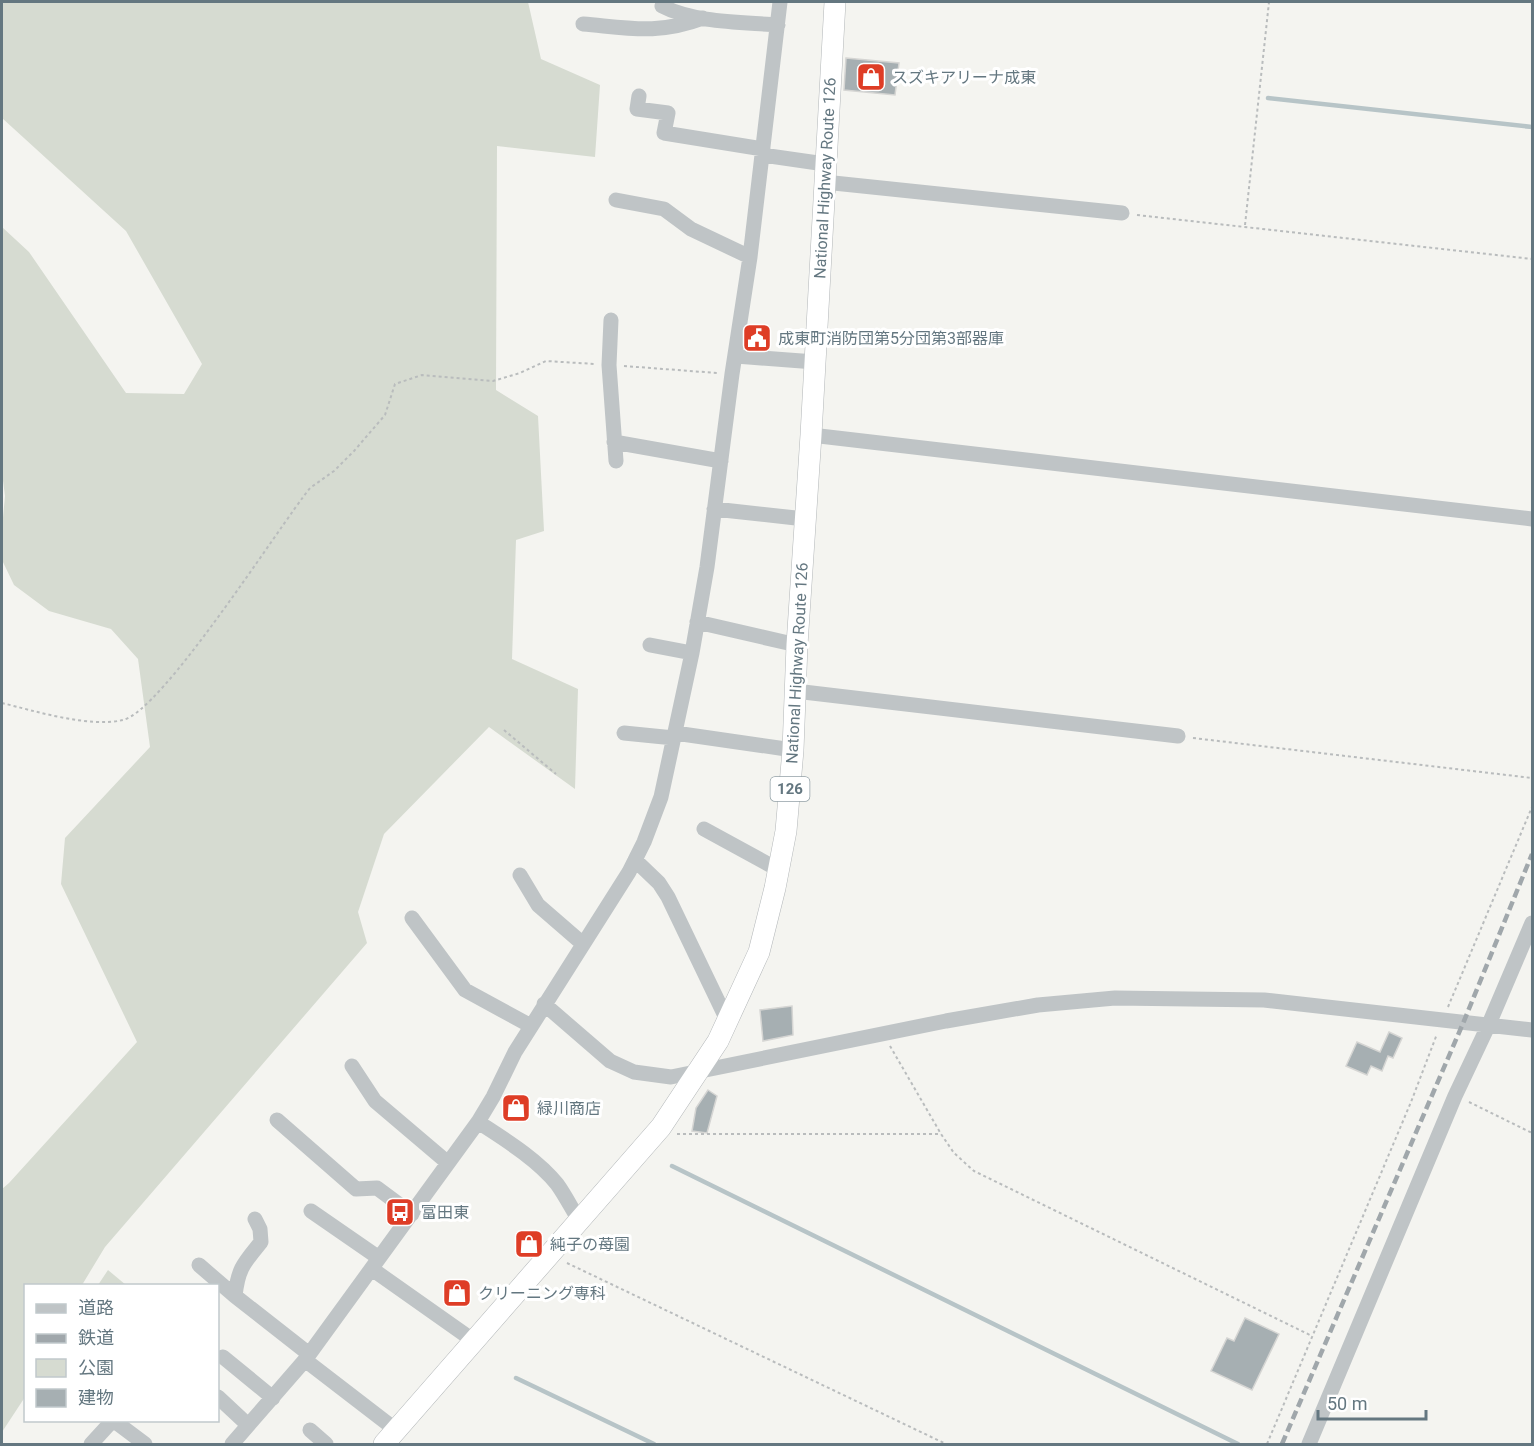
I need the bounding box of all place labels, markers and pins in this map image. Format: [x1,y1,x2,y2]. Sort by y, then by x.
shop icon: スズキアリーナ成東 [855,61,887,93]
place label: スズキアリーナ成東 [892,68,1036,87]
public building icon: 成東町消防団第5分団第3部器庫 [741,322,773,354]
place label: 成東町消防団第5分団第3部器庫 [778,329,1004,348]
shop icon: 緑川商店 [500,1092,532,1124]
place label: 緑川商店 [537,1099,601,1118]
bus stop icon: 富田東 [384,1196,416,1228]
place label: 富田東 [421,1203,469,1222]
shop icon: 純子の苺園 [513,1228,545,1260]
place label: 純子の苺園 [550,1235,630,1254]
shop icon: クリーニング専科 [441,1277,473,1309]
place label: クリーニング専科 [478,1284,606,1303]

